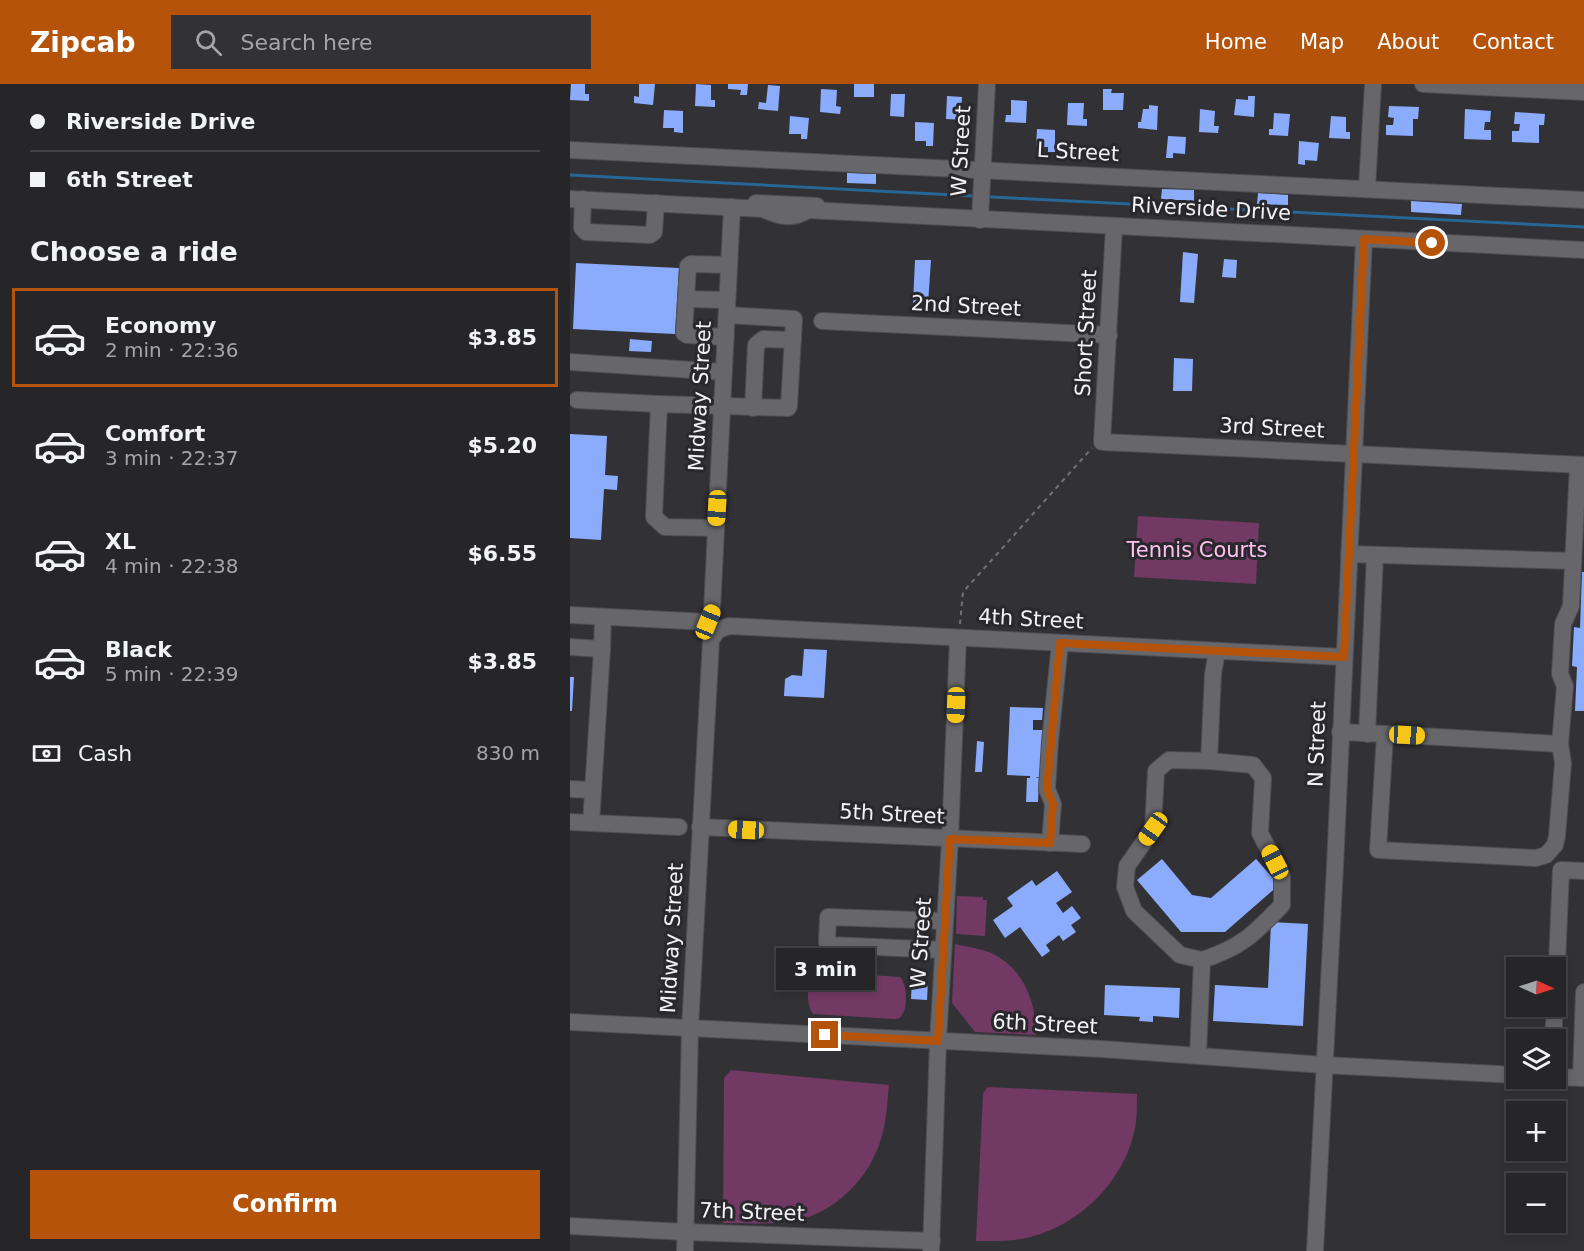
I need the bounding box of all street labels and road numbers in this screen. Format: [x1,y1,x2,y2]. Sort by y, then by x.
street label: W Street [947,105,975,197]
street label: L Street [1036,138,1120,166]
street label: Riverside Drive [1130,193,1292,225]
street label: Short Street [1071,269,1101,397]
street label: 2nd Street [910,291,1022,321]
street label: Midway Street [684,320,716,472]
street label: 3rd Street [1219,413,1325,443]
street label: 4th Street [978,604,1084,634]
street label: N Street [1304,701,1330,787]
street label: 5th Street [839,799,945,829]
street label: Midway Street [656,862,688,1014]
street label: W Street [906,897,936,989]
street label: 6th Street [992,1009,1098,1039]
street label: 7th Street [699,1198,805,1226]

